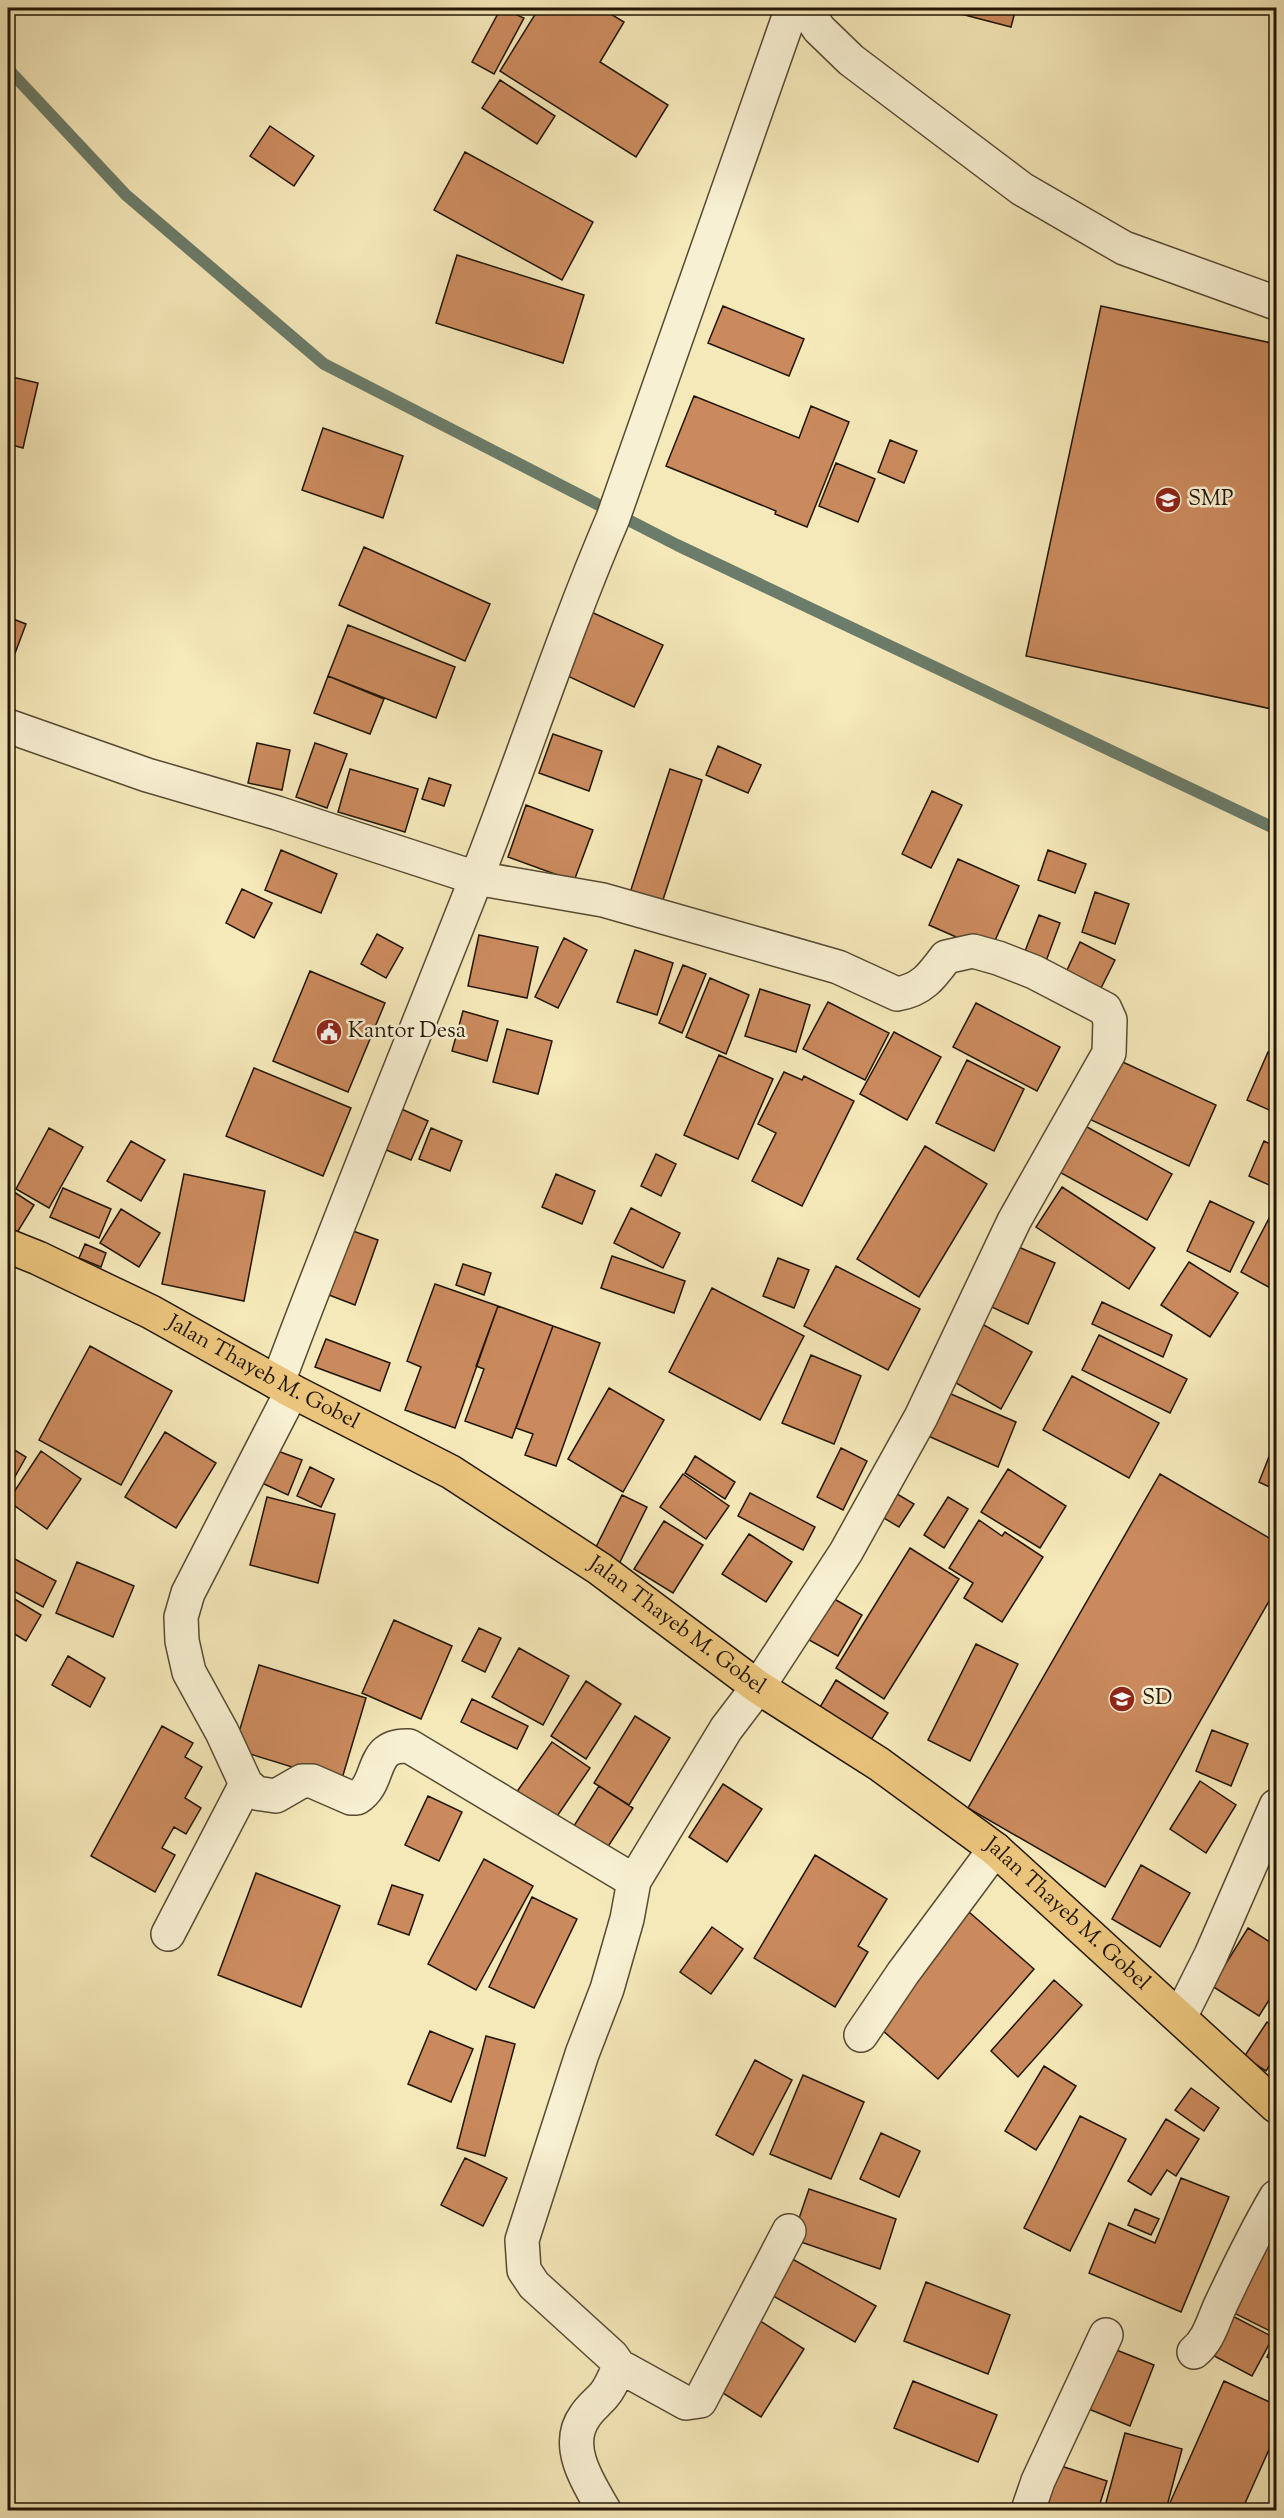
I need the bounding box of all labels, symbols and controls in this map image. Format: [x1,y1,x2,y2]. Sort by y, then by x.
place label: SMP [1188,484,1233,516]
school or university icon: SMP [1153,485,1183,515]
place label: Kantor Desa [348,1016,466,1048]
public building icon: Kantor Desa [314,1017,344,1047]
street label: Jalan Thayeb M. Gobel [160,1307,364,1438]
street label: Jalan Thayeb M. Gobel [581,1549,771,1704]
place label: SD [1142,1683,1173,1715]
school or university icon: SD [1107,1684,1137,1714]
street label: Jalan Thayeb M. Gobel [977,1829,1157,1999]

